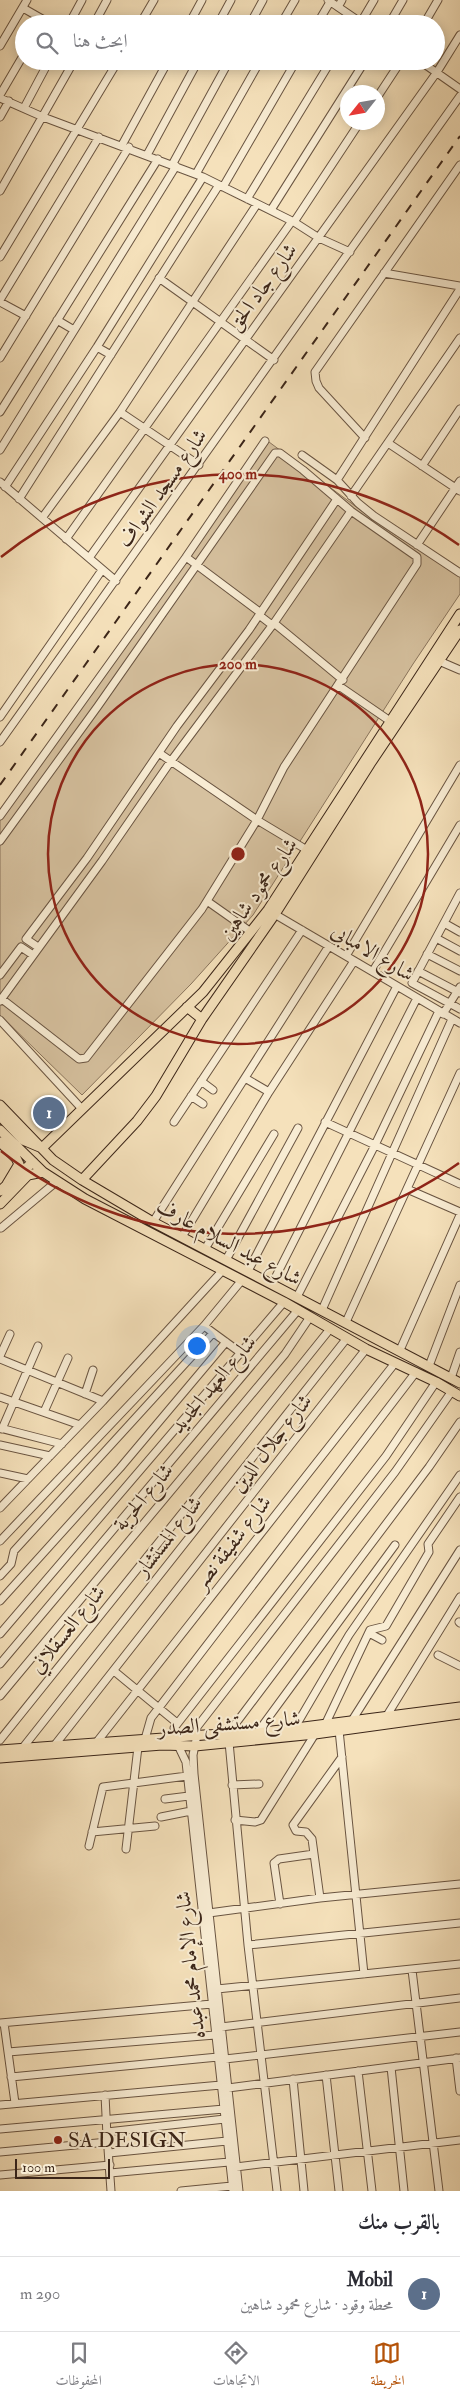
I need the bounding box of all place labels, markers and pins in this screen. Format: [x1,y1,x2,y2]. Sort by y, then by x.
centre of rings [229,845,247,863]
pin: 1 [33,1094,65,1132]
place label: SA DESIGN [68,2127,186,2154]
marker: SA DESIGN [52,2134,64,2146]

